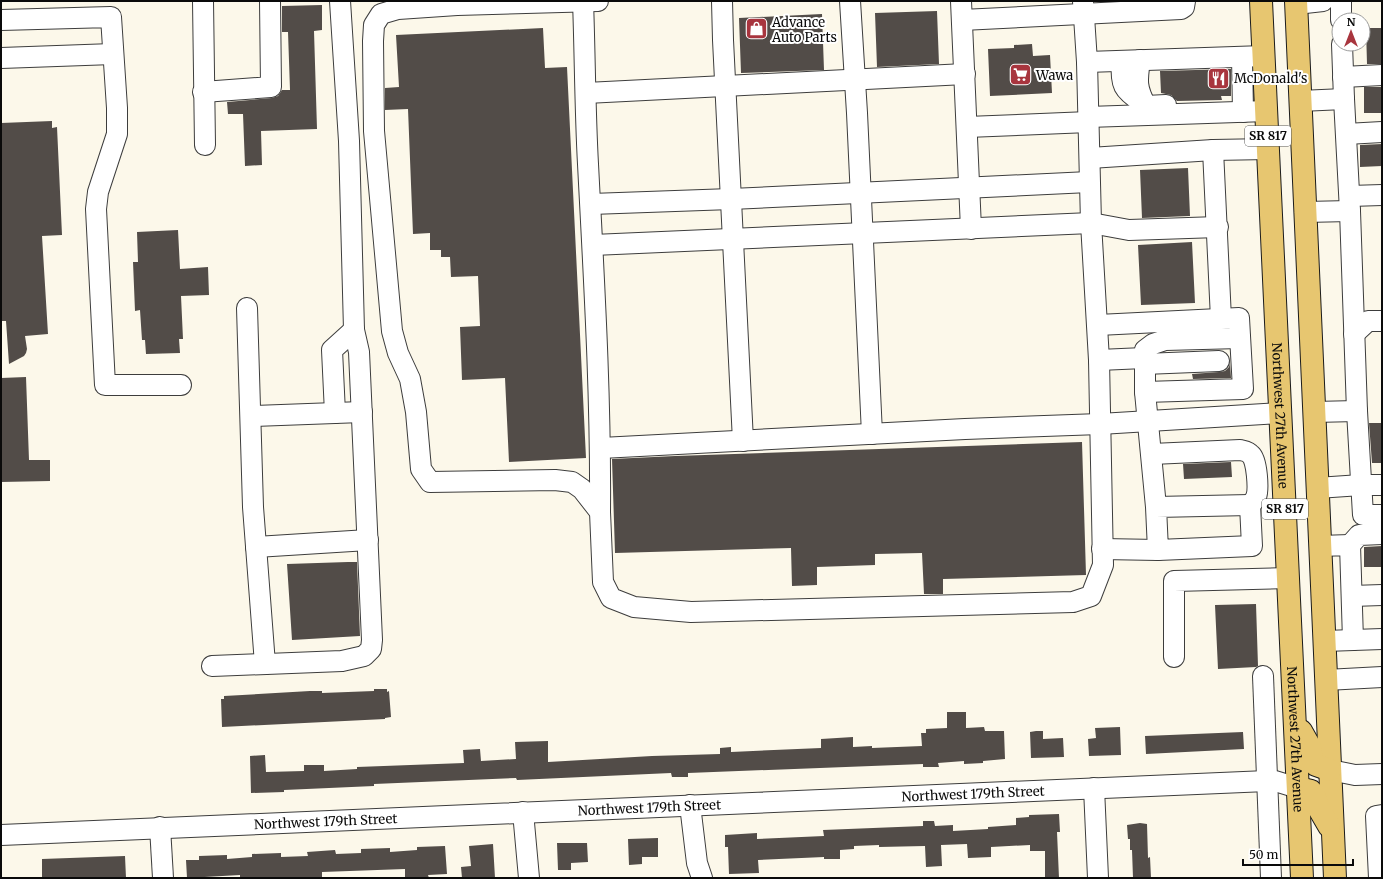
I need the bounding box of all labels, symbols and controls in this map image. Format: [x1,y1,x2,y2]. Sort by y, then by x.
north arrow [1331,12,1371,52]
place label: Advance Auto Parts [771,14,837,46]
text: N [1347,15,1356,29]
shop icon: Advance Auto Parts [743,16,769,42]
supermarket icon: Wawa [1007,62,1033,88]
restaurant icon: McDonald's [1206,65,1232,91]
place label: Wawa [1035,67,1073,84]
place label: McDonald's [1234,70,1307,87]
road number: SR 817 [1245,126,1291,146]
street label: Northwest 27th Avenue [1268,342,1292,489]
road number: SR 817 [1262,499,1308,519]
street label: Northwest 27th Avenue [1283,666,1307,813]
street label: Northwest 179th Street [901,782,1045,806]
street label: Northwest 179th Street [577,796,721,819]
street label: Northwest 179th Street [254,810,398,833]
scale bar [1243,841,1353,867]
text: 50 m [1249,847,1278,862]

